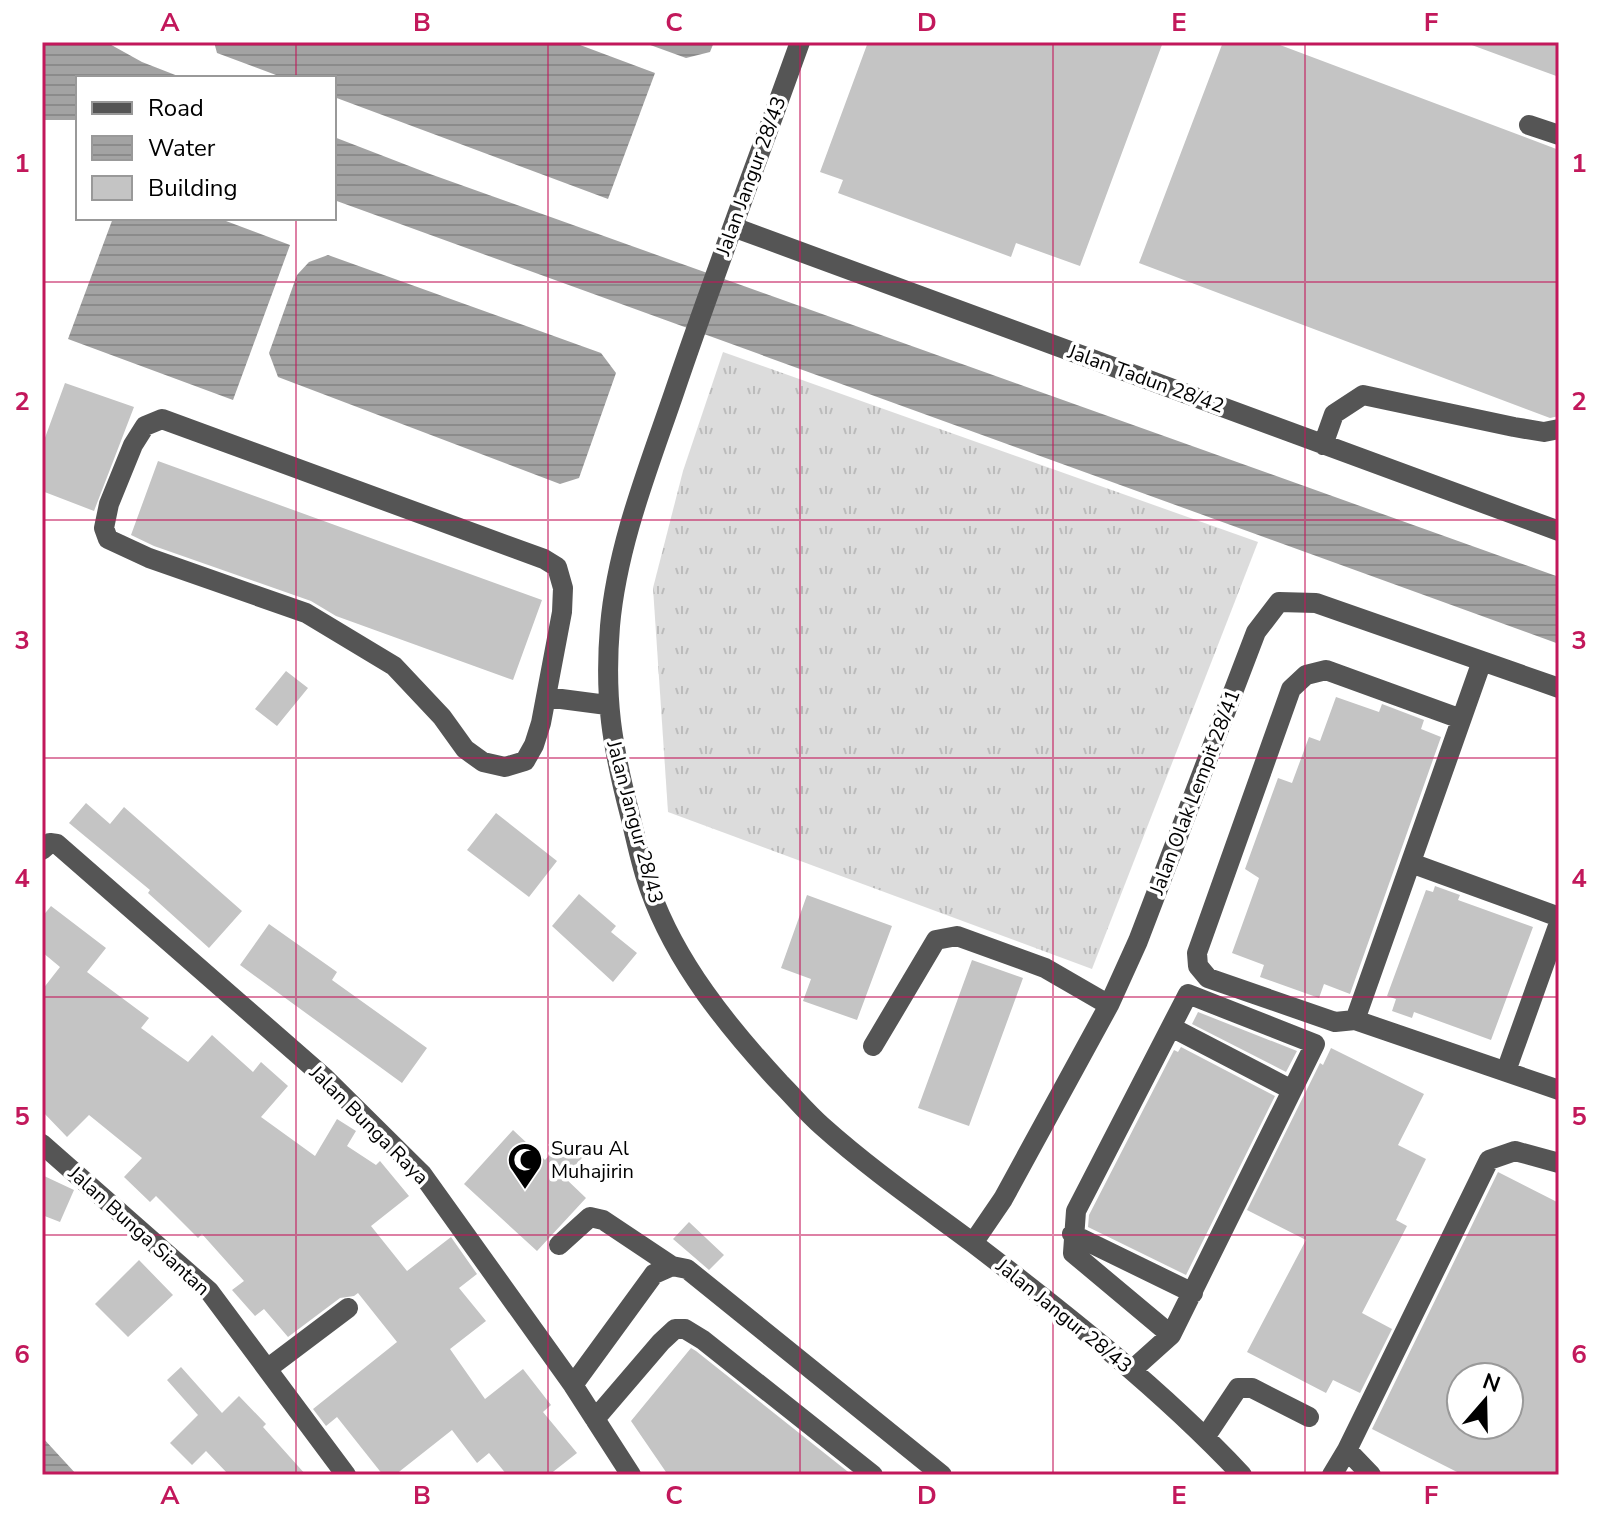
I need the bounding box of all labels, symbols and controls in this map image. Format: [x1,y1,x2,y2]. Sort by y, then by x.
text: A [160,5,180,40]
text: B [413,5,431,40]
text: C [665,5,683,40]
text: D [917,5,937,40]
text: E [1171,5,1187,40]
text: F [1424,5,1438,40]
legend [76,76,336,220]
text: Road [148,92,204,124]
street label: Jalan Jangur 28/43 [709,93,792,260]
text: Water [148,132,216,164]
text: 1 [14,146,30,181]
text: 1 [1571,146,1587,181]
text: Building [148,172,238,204]
street label: Jalan Tadun 28/42 [1063,338,1228,420]
text: 2 [14,384,30,419]
text: 2 [1571,384,1587,419]
text: 3 [14,623,30,658]
text: 3 [1571,623,1587,658]
street label: Jalan Olak Lempit 28/41 [1143,686,1247,899]
street label: Jalan Jangur 28/43 [600,737,670,906]
text: 4 [14,861,30,896]
text: 4 [1571,861,1587,896]
street label: Jalan Bunga Raya [303,1059,434,1190]
text: 5 [14,1099,30,1134]
text: 5 [1571,1099,1587,1134]
place label: Surau Al Muhajirin [551,1135,634,1185]
mosque icon: Surau Al Muhajirin [506,1141,544,1191]
street label: Jalan Bunga Siantan [62,1160,215,1302]
street label: Jalan Jangur 28/43 [990,1252,1138,1379]
text: 6 [14,1337,30,1372]
text: 6 [1571,1337,1587,1372]
north arrow [1445,1361,1525,1441]
text: N [1479,1366,1504,1400]
text: A [160,1478,180,1513]
text: B [413,1478,431,1513]
text: C [665,1478,683,1513]
text: D [917,1478,937,1513]
text: E [1171,1478,1187,1513]
text: F [1424,1478,1438,1513]

